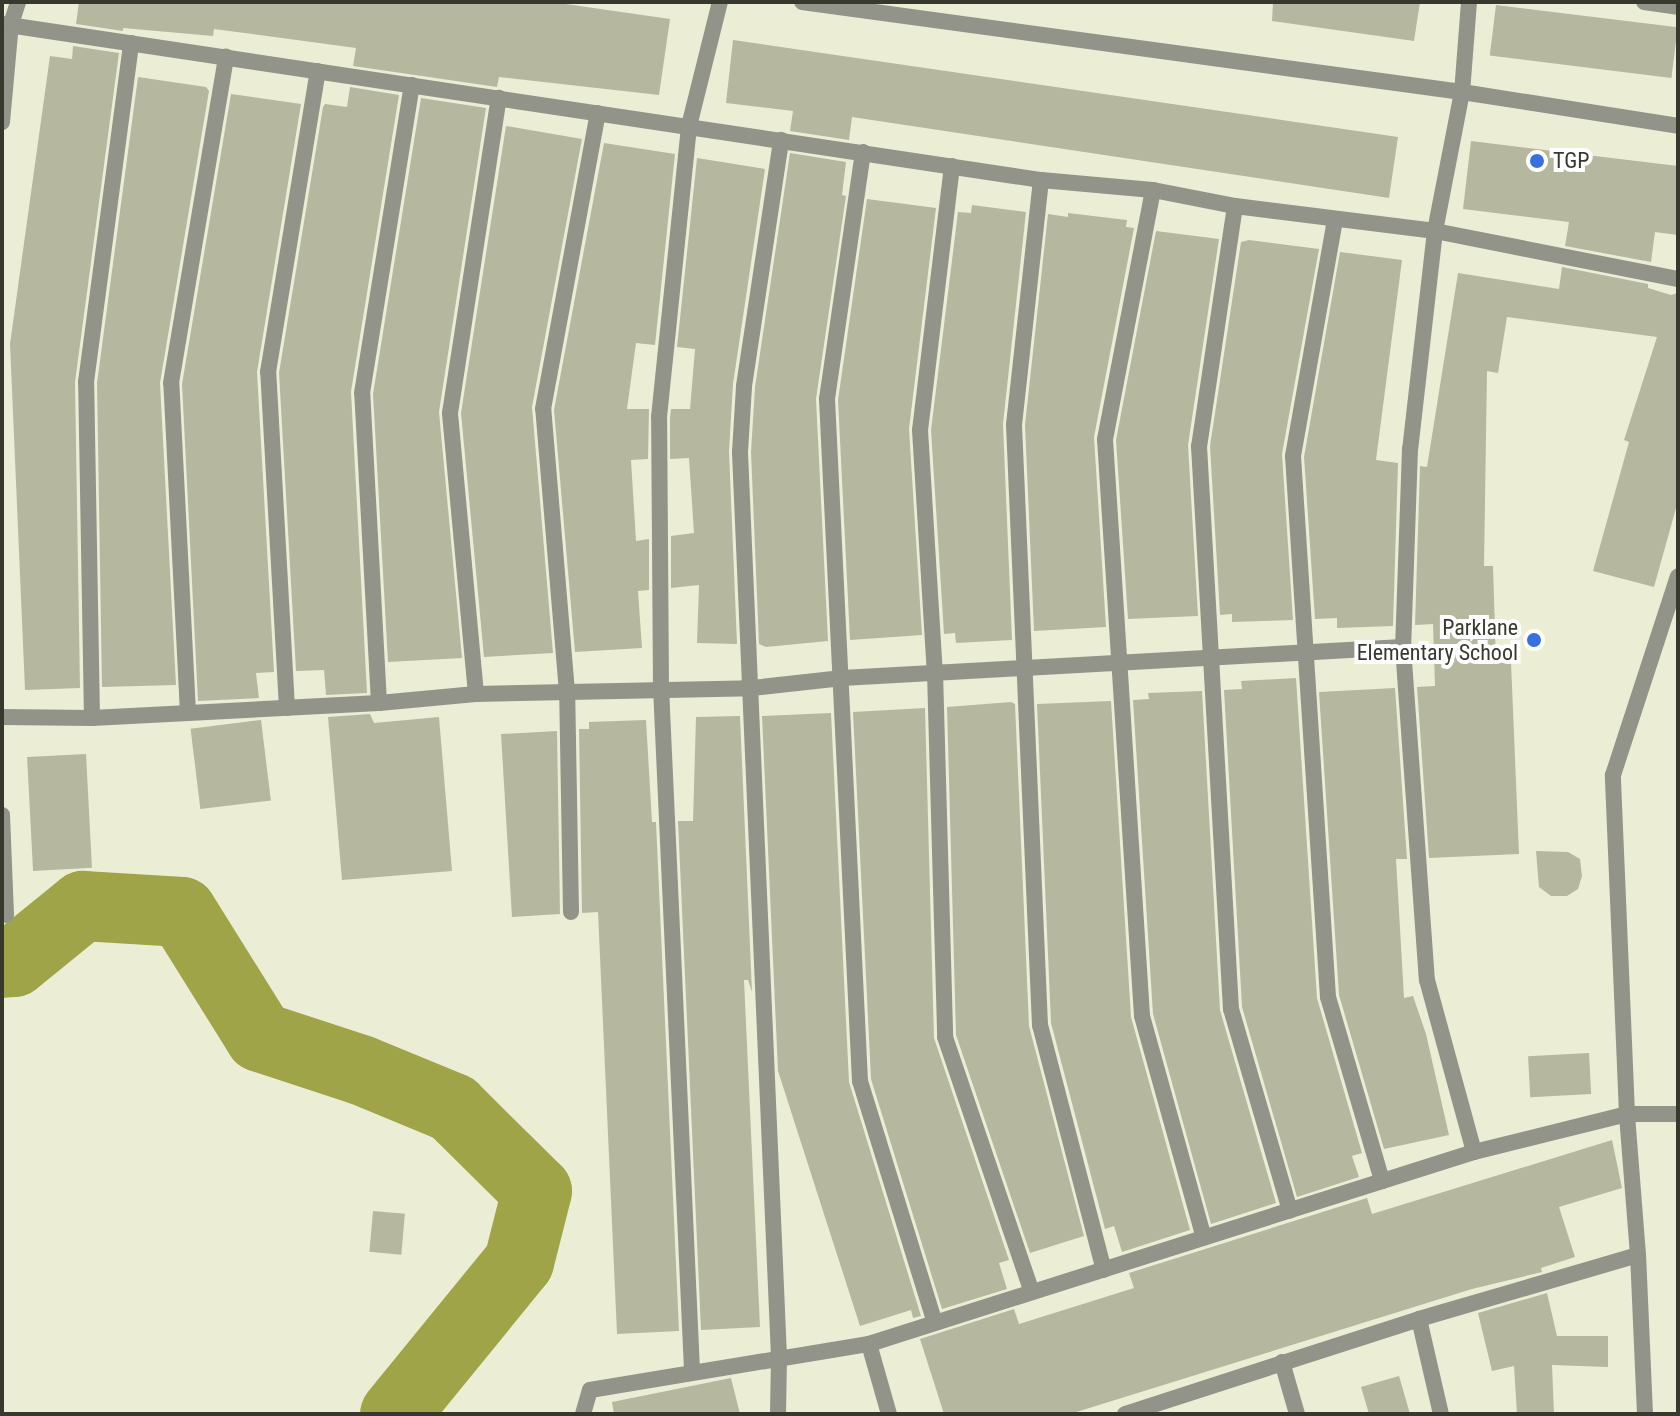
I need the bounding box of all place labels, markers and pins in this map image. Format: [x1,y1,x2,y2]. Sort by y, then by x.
place label: TGP [1553,148,1589,174]
marker: TGP [1528,152,1546,170]
place label: Parklane Elementary School [1357,614,1518,666]
marker: Parklane Elementary School [1525,631,1543,649]

